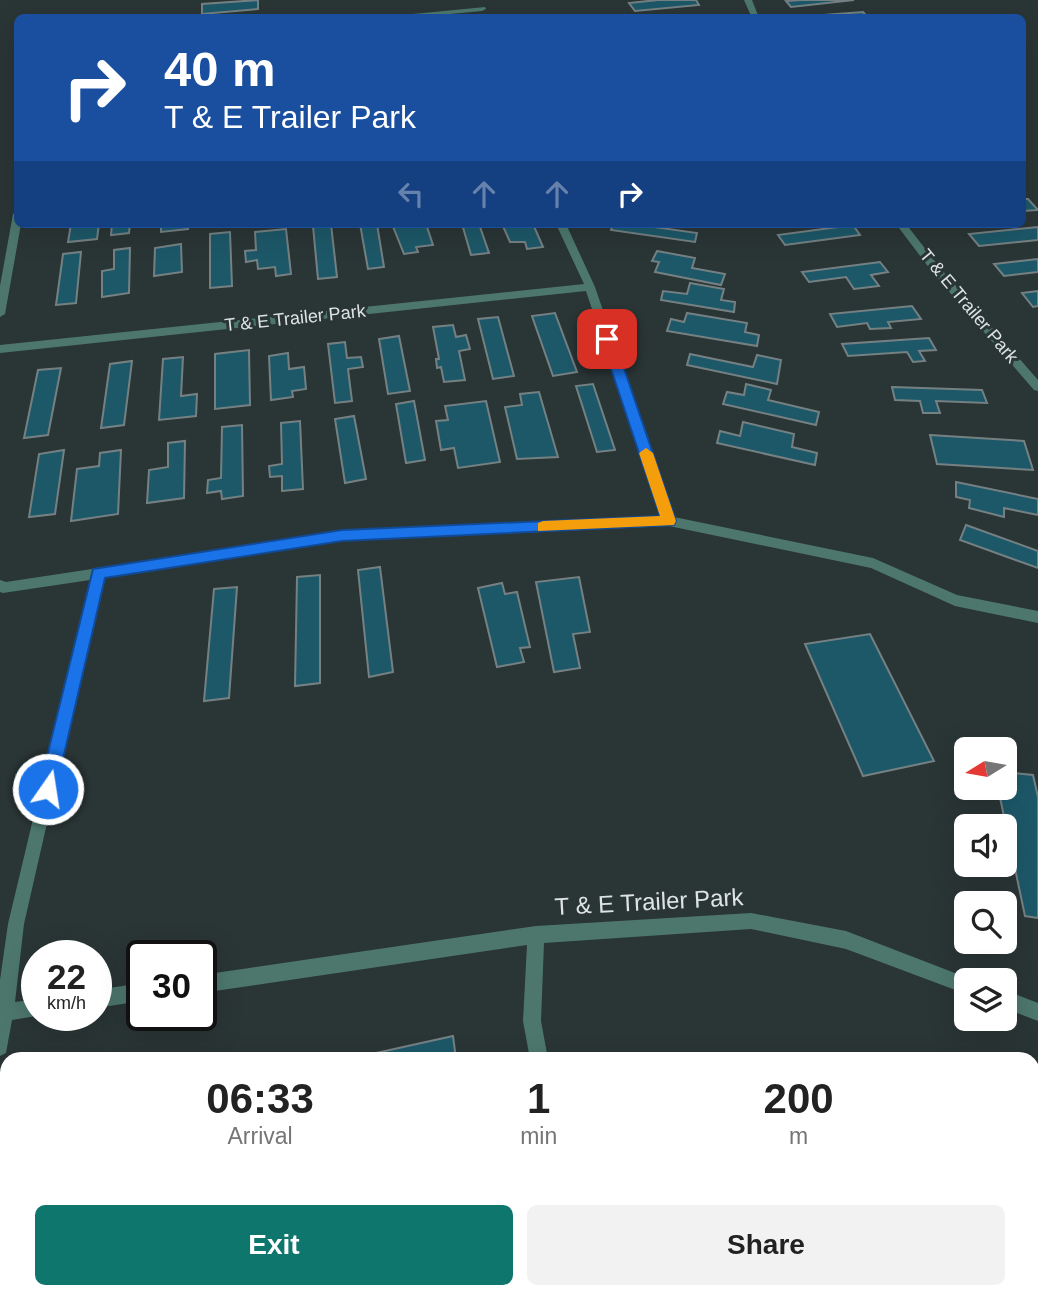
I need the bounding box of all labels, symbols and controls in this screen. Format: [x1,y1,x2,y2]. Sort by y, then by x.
icon: right [49,42,140,133]
text: 40 m [164,42,276,96]
text: T & E Trailer Park [164,99,416,135]
icon: left [392,175,430,213]
icon: ahead [465,175,503,213]
icon: ahead [538,175,576,213]
icon: right [611,175,649,213]
street label: T & E Trailer Park [916,245,1023,367]
street label: T & E Trailer Park [223,301,367,335]
pin [577,309,637,369]
icon: arrive [588,320,626,358]
north arrow [954,737,1017,800]
map controls [954,737,1017,1031]
position arrow [11,752,85,826]
button: sound [954,814,1017,877]
street label: T & E Trailer Park [554,883,745,920]
button: search [954,891,1017,954]
speed limit sign: 30 [126,940,217,1031]
text: 22 [47,957,86,996]
button: layers [954,968,1017,1031]
text: km/h [47,993,86,1013]
text: 06:33 [206,1075,314,1122]
text: 1 [527,1075,550,1122]
text: 200 [764,1075,834,1122]
text: Arrival [227,1123,293,1149]
text: min [520,1123,557,1149]
text: m [789,1123,808,1149]
button: Exit [35,1205,513,1285]
button: Share [527,1205,1005,1285]

